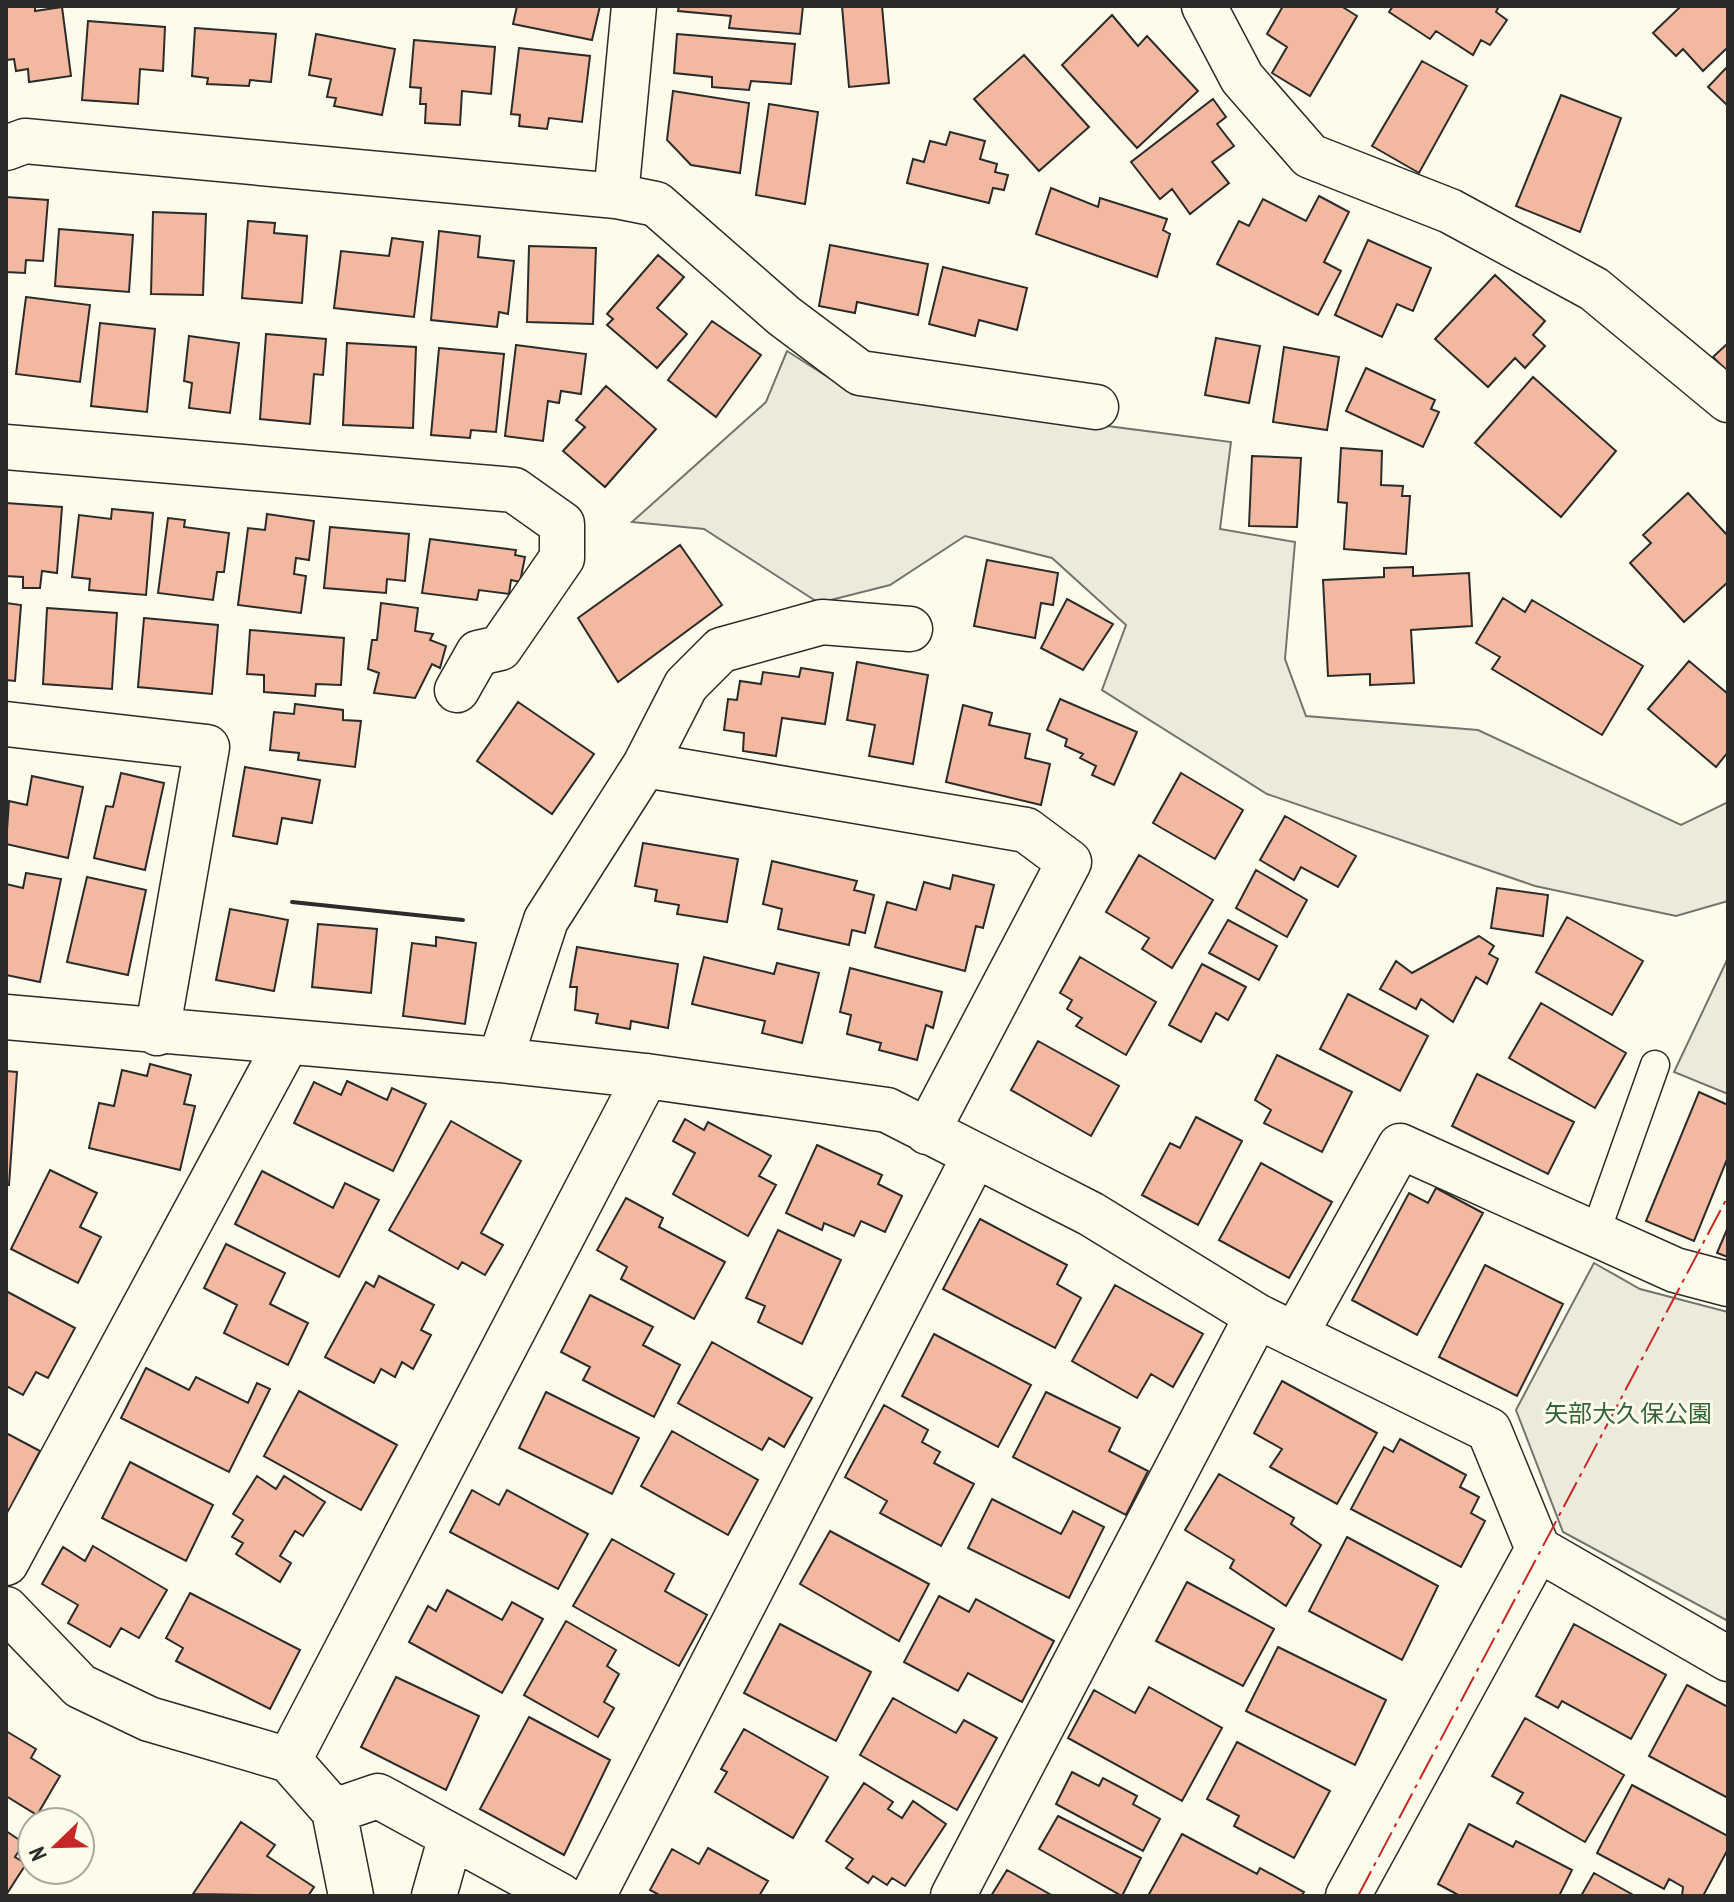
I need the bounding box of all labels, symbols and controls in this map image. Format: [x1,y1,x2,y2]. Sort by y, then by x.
park label: 矢部大久保公園 [1544,1398,1712,1429]
north arrow [16,1806,96,1886]
text: N [22,1843,53,1865]

